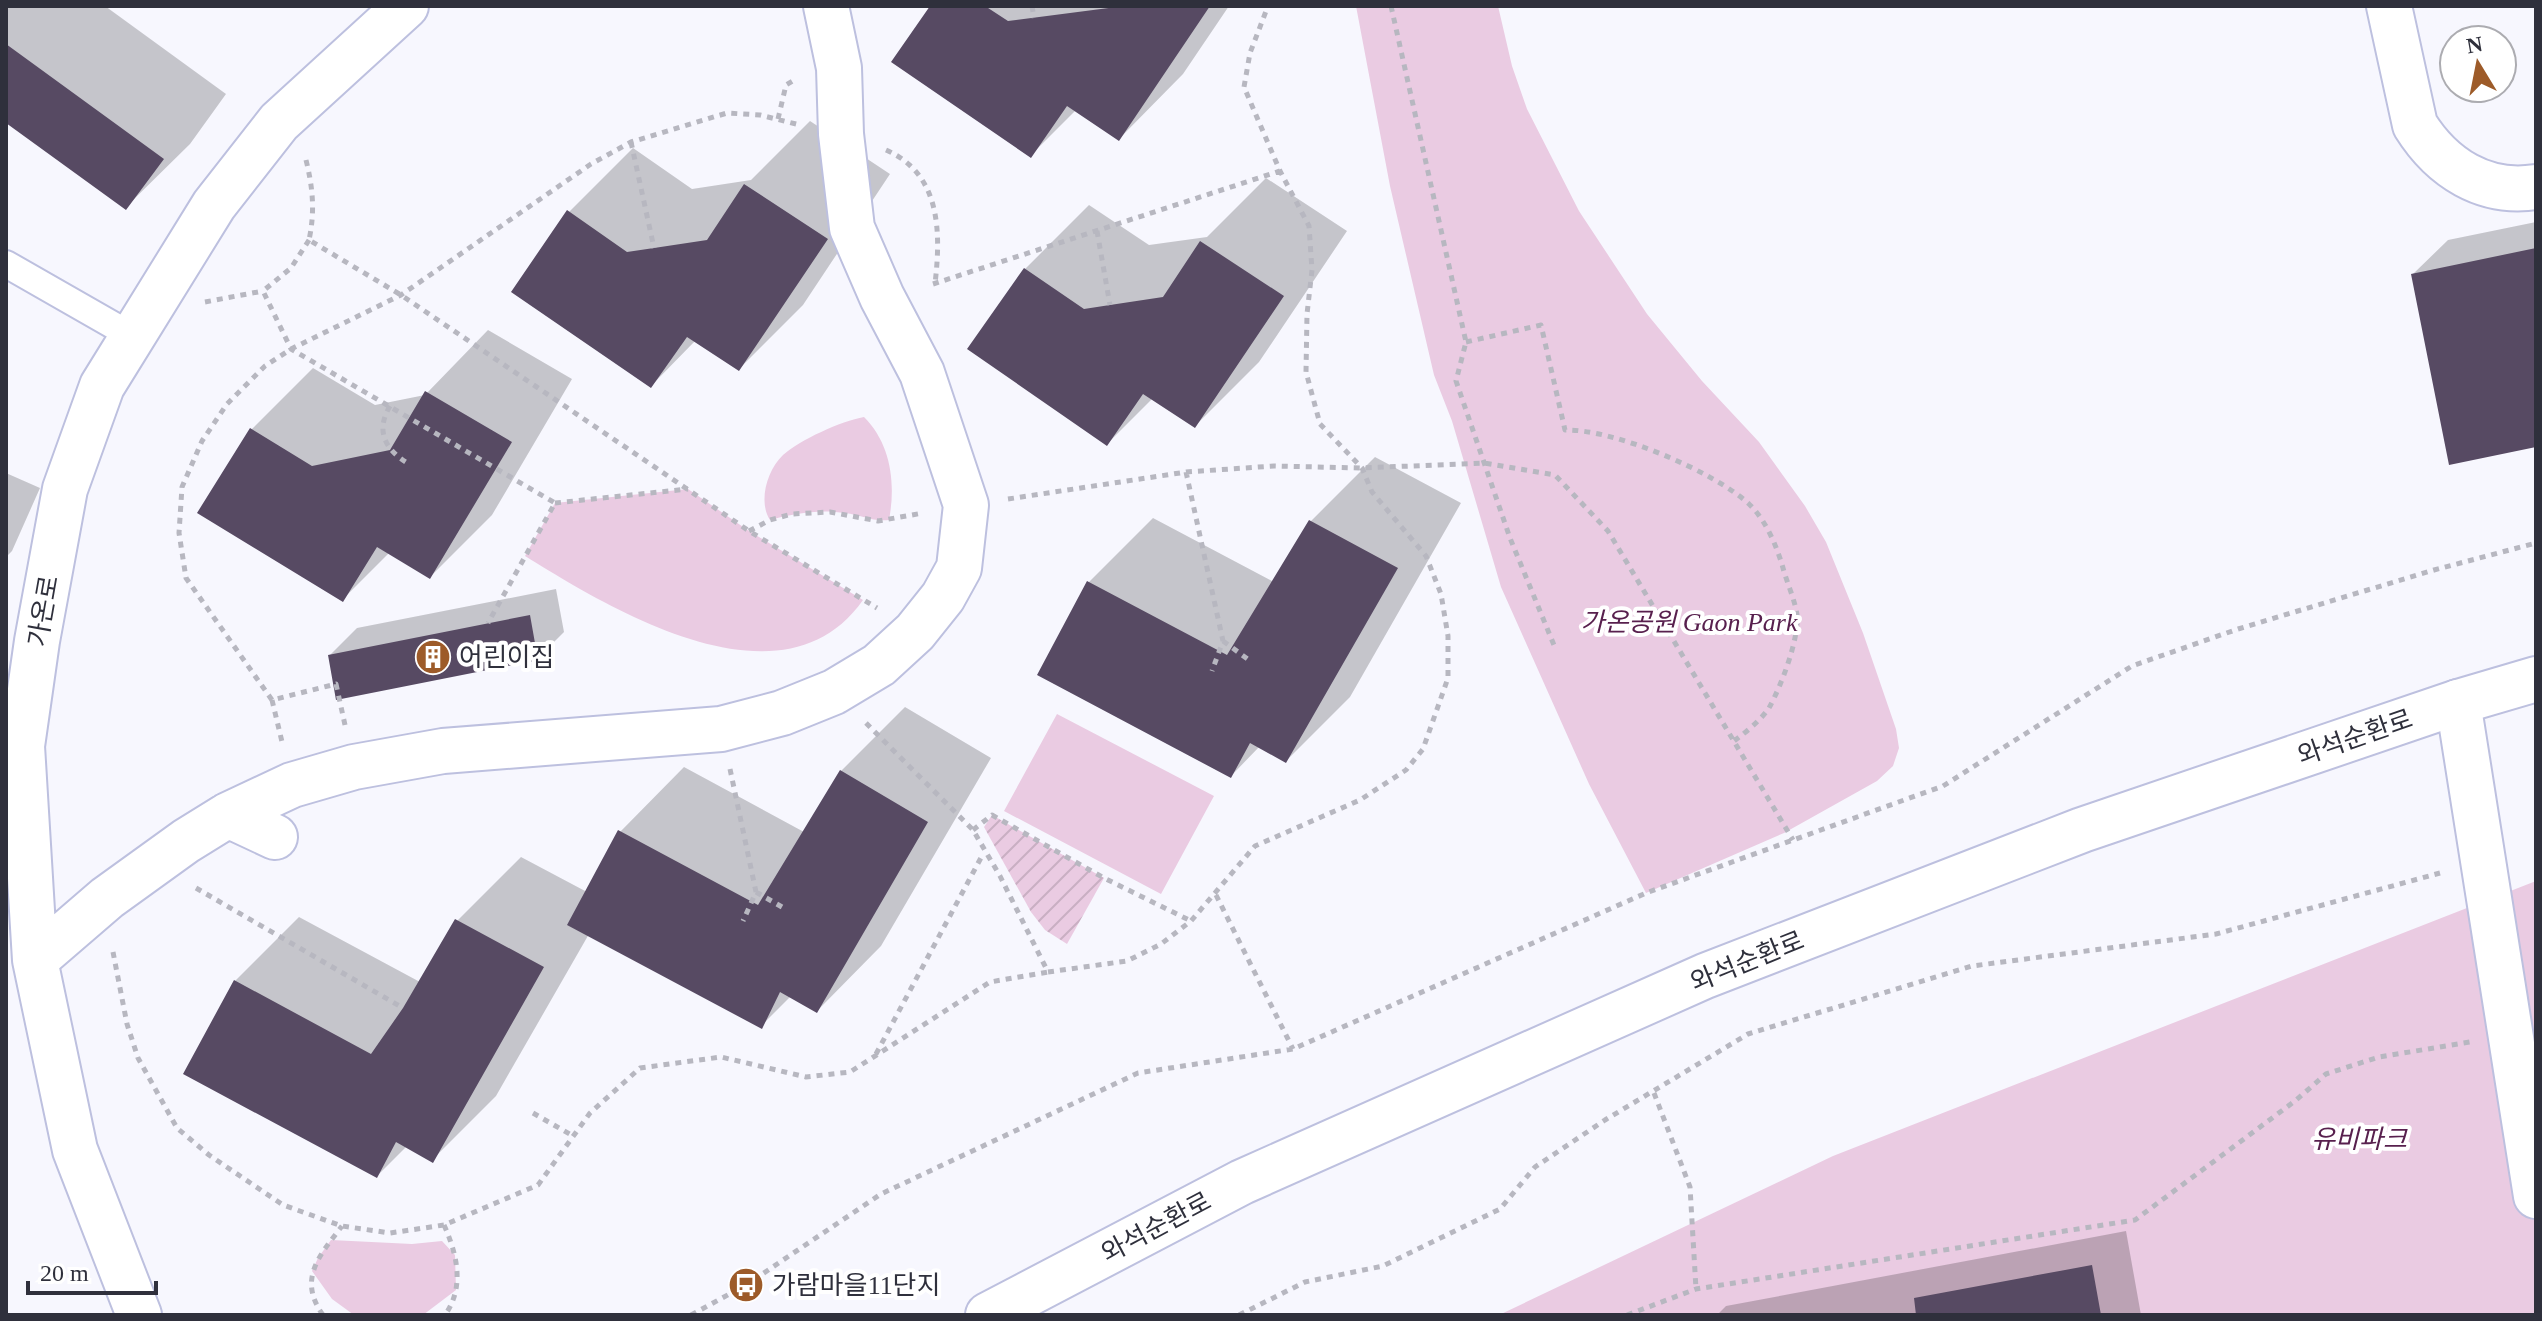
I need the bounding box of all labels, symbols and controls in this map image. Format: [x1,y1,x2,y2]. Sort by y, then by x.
north arrow [2438,24,2518,104]
text: N [2465,31,2485,58]
street label: 가온로 [23,573,64,649]
park label: 가온공원 Gaon Park [1581,608,1798,637]
building icon: 어린이집 [414,638,452,676]
place label: 어린이집 [459,643,555,672]
street label: 와석순환로 [2294,704,2416,771]
street label: 와석순환로 [1686,926,1808,997]
park label: 유비파크 [2311,1125,2408,1154]
street label: 와석순환로 [1097,1187,1216,1268]
scale bar [28,1245,156,1295]
text: 20 m [40,1260,89,1286]
bus stop icon: 가람마을11단지 [727,1266,765,1304]
place label: 가람마을11단지 [772,1271,941,1300]

